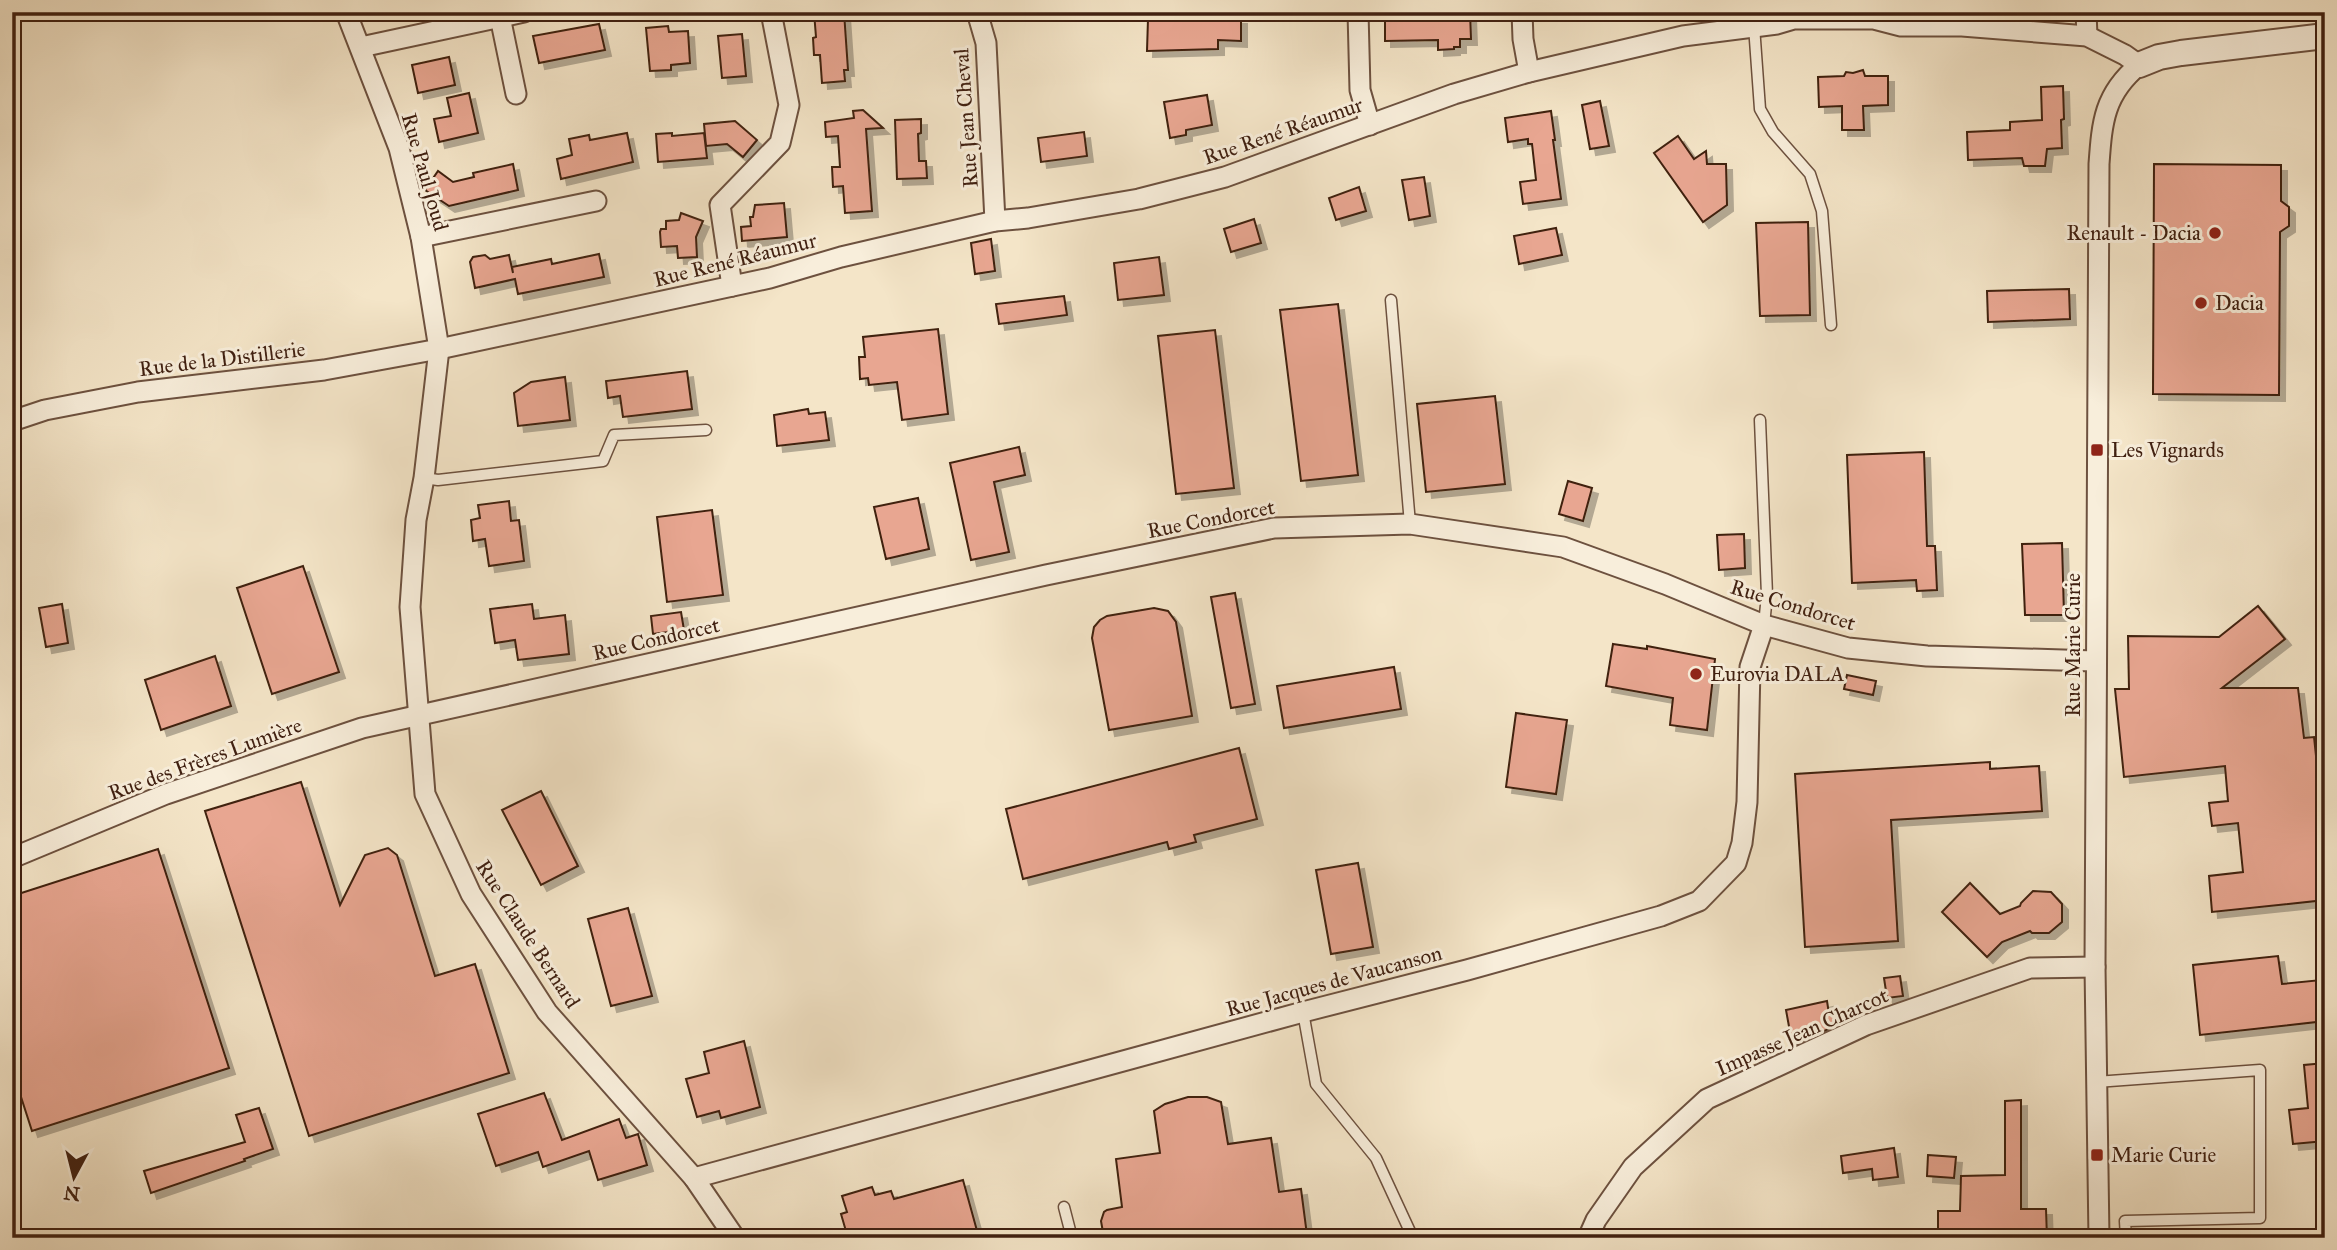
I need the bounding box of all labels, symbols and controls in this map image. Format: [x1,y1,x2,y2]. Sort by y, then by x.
street label: Rue Jean Cheval [948,47,984,189]
street label: Rue René Réaumur [1200,91,1366,170]
street label: Rue Paul Joud [396,110,454,234]
place label: Renault - Dacia [2067,220,2201,246]
marker: Renault - Dacia [2207,225,2223,241]
street label: Rue René Réaumur [651,227,819,293]
place label: Dacia [2215,290,2264,316]
marker: Dacia [2193,295,2209,311]
street label: Rue de la Distillerie [137,336,307,382]
place label: Les Vignards [2111,437,2224,463]
marker: Les Vignards [2089,442,2105,458]
street label: Rue Condorcet [1145,494,1278,544]
street label: Rue Marie Curie [2060,573,2086,717]
street label: Rue Condorcet [1727,574,1859,637]
street label: Rue Condorcet [590,612,723,666]
place label: Eurovia DALA [1710,661,1845,687]
marker: Eurovia DALA [1688,666,1704,682]
street label: Rue des Frères Lumière [105,712,306,806]
street label: Rue Claude Bernard [470,855,586,1014]
street label: Rue Jacques de Vaucanson [1223,940,1445,1022]
street label: Impasse Jean Charcot [1712,982,1893,1082]
north arrow [38,1142,108,1212]
place label: Marie Curie [2111,1142,2216,1168]
marker: Marie Curie [2089,1147,2105,1163]
text: N [63,1181,81,1206]

